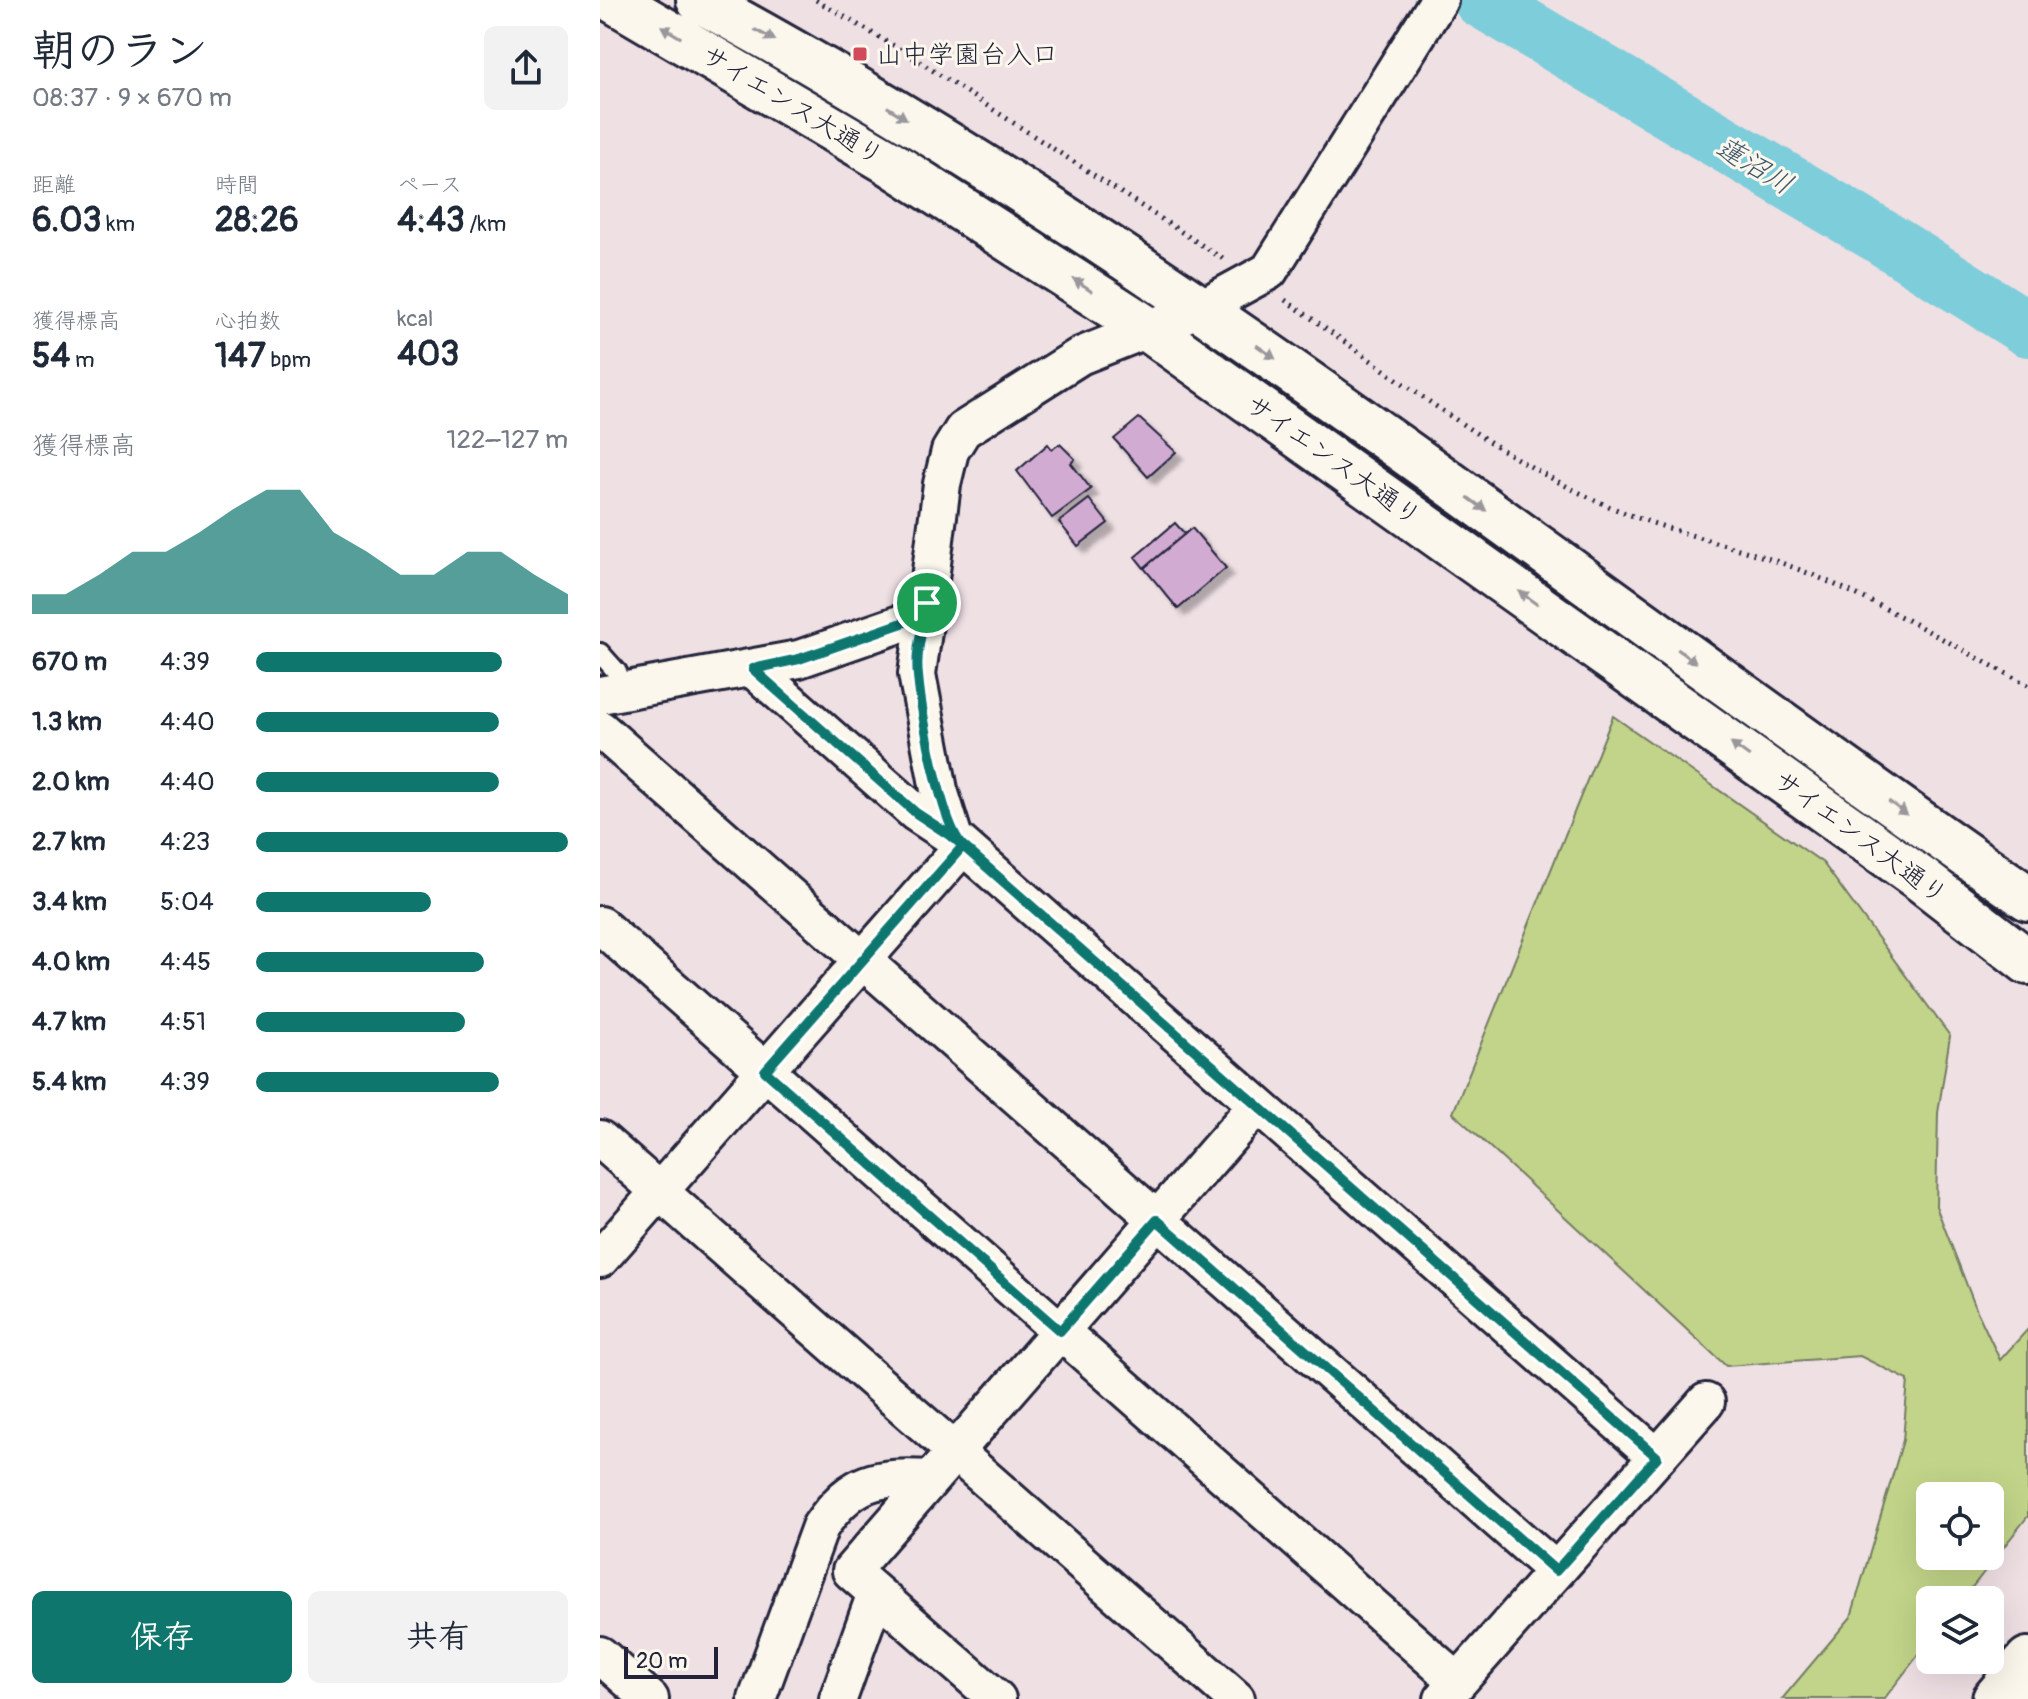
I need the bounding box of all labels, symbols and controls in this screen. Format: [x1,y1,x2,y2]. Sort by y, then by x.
text: 朝のラン [32,24,208,79]
one-way arrow [660,25,682,39]
button: share [484,26,568,110]
one-way arrow [754,28,776,42]
street label: サイエンス大通り [696,39,889,173]
place label: 山中学園台入口 [876,39,1058,71]
marker: 山中学園台入口 [851,45,869,63]
text: 08:37 · 9 × 670 m [32,82,232,114]
one-way arrow [886,105,907,120]
water label: 蓮沼川 [1709,130,1799,203]
text: 距離 [32,171,76,199]
text: 時間 [215,171,259,199]
text: ペース [397,171,462,199]
text: 6.03 [32,199,101,242]
text: 28:26 [215,199,299,242]
text: 4:43 [397,199,465,242]
text: km [101,210,135,238]
text: /km [465,210,506,238]
one-way arrow [1072,279,1094,293]
text: kcal [397,305,433,333]
text: 獲得標高 [32,307,120,335]
text: 心拍数 [215,307,281,335]
text: 403 [397,333,459,376]
text: 54 [32,335,70,378]
text: 147 [215,335,266,378]
one-way arrow [1255,344,1276,359]
text: m [70,346,94,374]
text: bpm [266,346,311,374]
street label: サイエンス大通り [1240,389,1427,533]
text: 122–127 m [446,424,568,456]
text: 獲得標高 [32,430,136,462]
one-way arrow [1466,496,1487,511]
pin [893,569,961,637]
icon: arrive [905,581,949,625]
one-way arrow [1518,591,1539,606]
text: 670 m [32,646,107,678]
text: 4:39 [160,646,210,678]
one-way arrow [1677,648,1698,663]
text: 1.3 km [32,706,102,738]
text: 4:40 [160,706,215,738]
one-way arrow [1729,742,1750,758]
street label: サイエンス大通り [1767,764,1953,911]
text: 2.0 km [32,766,110,798]
text: 4:40 [160,766,215,798]
one-way arrow [1888,800,1909,815]
text: 2.7 km [32,826,106,858]
text: 4:23 [160,826,210,858]
text: 3.4 km [32,886,107,918]
text: 5:04 [160,886,214,918]
text: 4.0 km [32,946,110,978]
text: 4:45 [160,946,211,978]
text: 4.7 km [32,1006,106,1038]
text: 4:51 [160,1006,206,1038]
text: 5.4 km [32,1066,106,1098]
text: 4:39 [160,1066,210,1098]
map controls [1916,1482,2004,1674]
button: locate [1916,1482,2004,1570]
button: layers [1916,1586,2004,1674]
button: 保存 [32,1591,292,1683]
button: 共有 [308,1591,568,1683]
scale bar [624,1643,718,1679]
text: 20 m [636,1647,688,1675]

